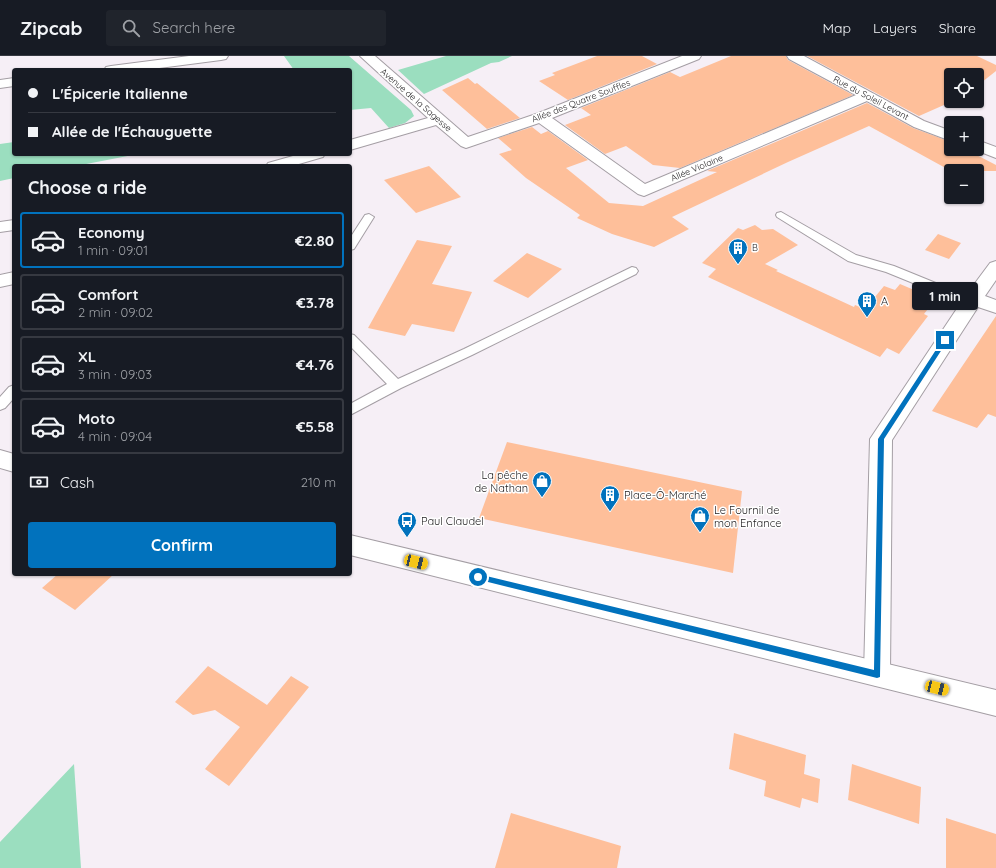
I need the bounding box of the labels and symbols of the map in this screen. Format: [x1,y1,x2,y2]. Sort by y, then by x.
street label: Avenue de la Sagesse [378,66,454,134]
street label: Rue du Soleil Levant [832,73,911,122]
street label: Allée des Quatre Souffles [530,77,632,124]
street label: Allée Violaine [669,152,725,183]
building icon: B [727,237,749,265]
place label: B [752,242,758,253]
callout: 1 min [912,282,978,310]
building icon: A [856,290,878,318]
place label: A [881,294,888,308]
route end [936,331,954,349]
place label: La pêche de Nathan [474,468,528,495]
shop icon: La pêche de Nathan [531,470,553,498]
building icon: Place-Ô-Marché [599,484,621,512]
place label: Place-Ô-Marché [624,488,707,502]
place label: Le Fournil de mon Enfance [714,503,782,530]
shop icon: Le Fournil de mon Enfance [689,505,711,533]
bus stop icon: Paul Claudel [396,510,418,538]
place label: Paul Claudel [421,514,484,528]
car [403,553,429,571]
route start [469,568,487,586]
car [924,679,950,697]

